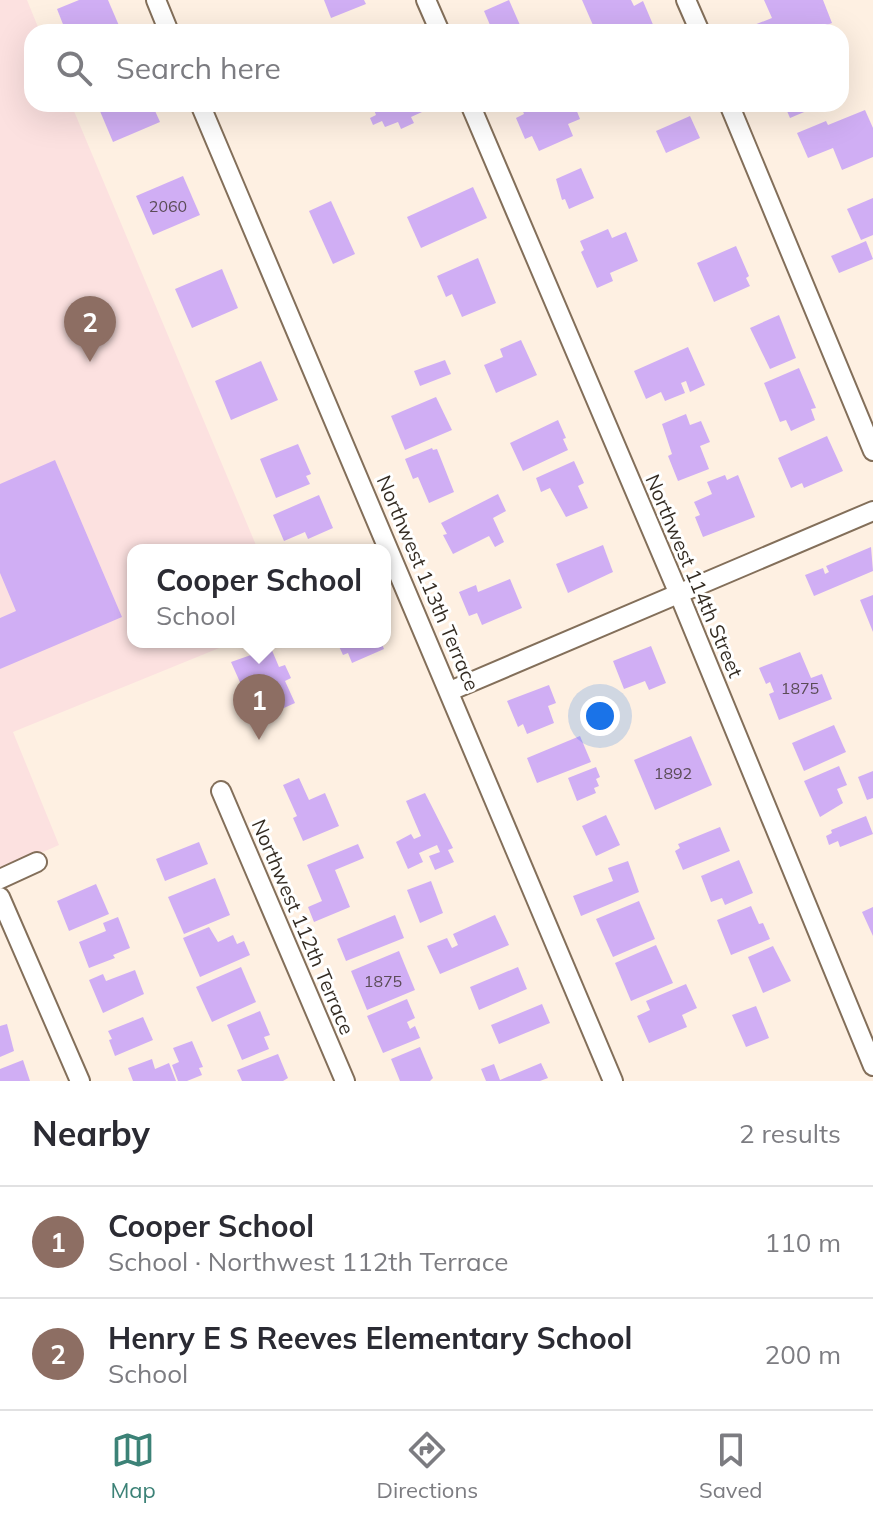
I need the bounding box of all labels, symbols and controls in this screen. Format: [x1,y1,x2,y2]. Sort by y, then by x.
search box [24,24,849,112]
icon: search [52,46,96,90]
text: Search here [116,49,281,87]
house number: 2060 [149,196,187,216]
pin: 2 [64,296,116,362]
street label: Northwest 113th Terrace [372,471,485,694]
street label: Northwest 114th Street [640,471,749,681]
popup [127,544,391,648]
text: Cooper School [156,561,362,599]
text: School [156,599,236,632]
pin: 1 [233,674,285,740]
house number: 1875 [781,678,819,698]
your location [580,696,620,736]
house number: 1892 [654,763,692,783]
street label: Northwest 112th Terrace [247,815,360,1038]
house number: 1875 [364,971,402,991]
text: Nearby [32,1112,150,1155]
text: 2 results [739,1117,841,1150]
text: Cooper School [108,1207,314,1245]
text: 1 [50,1226,66,1259]
text: 110 m [765,1226,841,1259]
text: School · Northwest 112th Terrace [108,1245,508,1278]
text: Henry E S Reeves Elementary School [108,1319,632,1357]
text: 2 [50,1338,66,1371]
text: 200 m [765,1338,841,1371]
text: School [108,1357,188,1390]
tab: Map [110,1428,156,1504]
tab: Directions [377,1428,478,1504]
tab: Saved [699,1428,763,1504]

